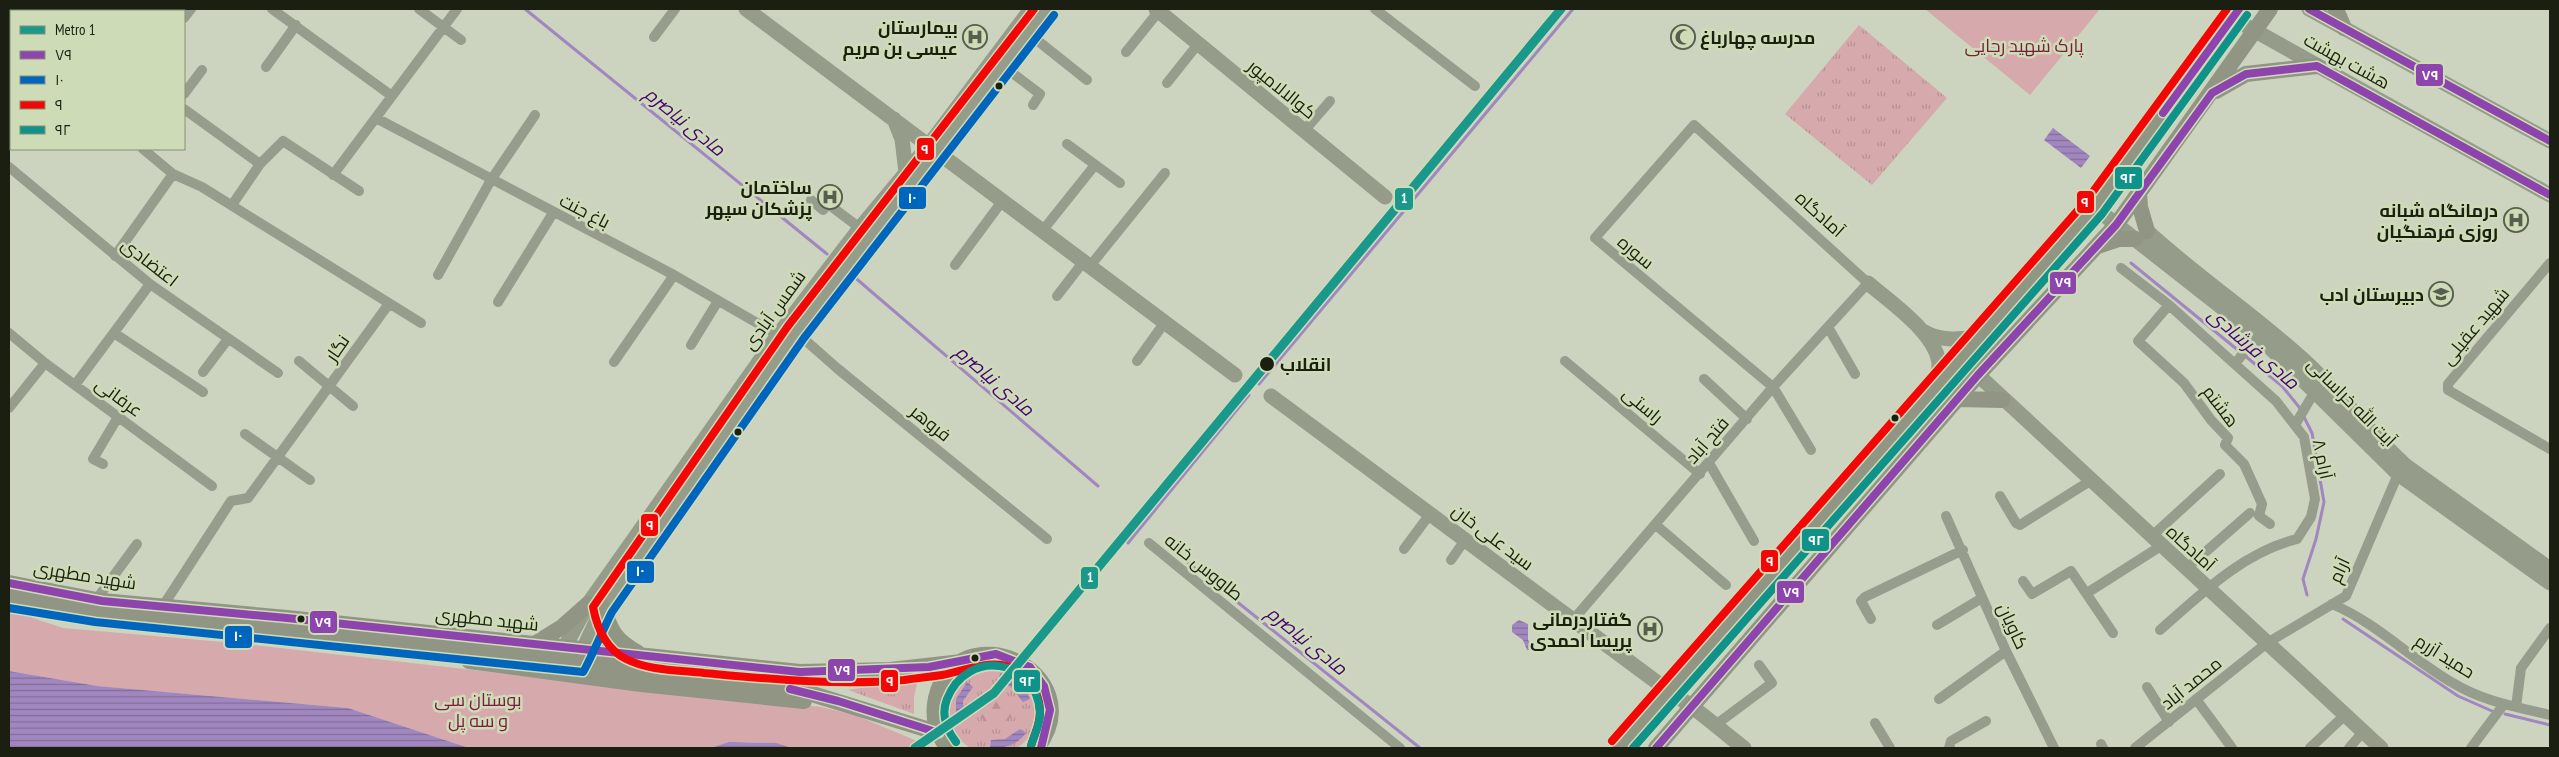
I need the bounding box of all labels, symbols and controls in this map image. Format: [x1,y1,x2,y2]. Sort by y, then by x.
legend [10,10,185,150]
place label: بیمارستان عیسی بن مریم [842,16,958,61]
text: Metro 1 [55,20,95,39]
hospital icon: بیمارستان عیسی بن مریم [962,24,988,50]
mosque icon: مدرسه چهارباغ [1670,24,1696,50]
place label: مدرسه چهارباغ [1700,26,1815,50]
street label: هشت بهشت [2300,28,2394,94]
park label: پارک شهید رجایی [1964,34,2084,58]
text: ۷۹ [55,45,72,64]
street label: کوالالامپور [1242,54,1321,124]
line badge: ۷۹ [2415,63,2444,87]
text: ۷۹ [2422,66,2439,84]
text: ۱۰ [55,70,63,89]
water label: مادی نیاصرم [638,81,731,163]
unlabelled marker [994,81,1004,91]
text: ۹ [55,95,63,114]
text: ۹۲ [55,120,71,139]
line badge: ۹ [916,137,935,161]
text: ۹ [921,140,929,158]
line badge: ۹۲ [2114,166,2143,190]
text: ۹۲ [2120,169,2136,187]
place label: ساختمان پزشکان سپهر [705,176,812,221]
hospital icon: ساختمان پزشکان سپهر [817,184,843,210]
line badge: ۱۰ [898,186,927,210]
street label: آمادگاه [1791,186,1850,242]
line badge: 1 [1394,187,1414,211]
street label: باغ جنت [555,189,614,234]
text: ۱۰ [907,189,917,207]
text: 1 [1401,189,1407,207]
line badge: ۹ [2076,190,2095,214]
text: ۹ [2081,193,2089,211]
place label: درمانگاه شبانه روزی فرهنگیان [2377,199,2498,243]
hospital icon: درمانگاه شبانه روزی فرهنگیان [2503,207,2529,233]
street label: سوره [1613,230,1659,274]
street label: اعتضادی [117,233,183,291]
street label: شمس آبادی [737,266,811,354]
line badge: ۷۹ [2049,271,2077,295]
text: ۷۹ [2055,273,2072,291]
school or university icon: دبیرستان ادب [2428,281,2454,307]
street label: شهید عقیلی [2436,282,2514,370]
place label: دبیرستان ادب [2320,283,2424,306]
water label: مادی فرشادی [2204,302,2305,395]
street label: نگار [319,330,354,367]
water label: مادی نیاصرم [949,339,1040,423]
place label: انقلاب [1280,353,1331,376]
street label: آیت الله خراسانی [2303,353,2402,452]
marker: انقلاب [1258,355,1276,373]
street label: عرفانی [91,372,147,422]
street label: هشتم [2197,380,2244,432]
street label: راستی [1618,382,1668,428]
street label: فروهر [905,399,956,446]
street label: فتح آباد [1680,412,1734,469]
unlabelled marker [1890,413,1900,423]
unlabelled marker [733,427,743,437]
street label: ۸ آرام [2307,437,2339,482]
street label: سید علی خان [1447,499,1539,575]
line badge: ۹ [640,513,659,537]
text: ۹ [646,516,654,534]
street label: آمادگاه [2162,520,2221,576]
street label: طاووس خانه [1160,528,1248,606]
line badge: ۹۲ [1801,528,1830,552]
text: ۹۲ [1808,531,1824,549]
line badge: ۹ [1760,549,1779,573]
text: ۹ [1766,552,1774,570]
street label: آرام [2323,553,2356,587]
street label: شهید مطهری [32,556,138,594]
line badge: ۱۰ [626,560,655,584]
text: ۱۰ [635,562,645,580]
line badge: 1 [1080,566,1099,590]
text: 1 [1087,568,1093,586]
line badge: ۷۹ [1776,580,1805,604]
text: ۷۹ [1783,583,1800,601]
street label: کاویان [1992,599,2034,653]
water label: مادی نیاصرم [1260,600,1353,682]
street label: شهید مطهری [434,602,540,636]
place label: گفتاردرمانی پریسا احمدی [1530,608,1632,653]
line badge: ۷۹ [309,610,338,634]
text: ۷۹ [315,613,332,631]
unlabelled marker [296,614,306,624]
hospital icon: گفتاردرمانی پریسا احمدی [1637,616,1663,642]
line badge: ۱۰ [224,625,253,649]
text: ۱۰ [233,627,243,645]
street label: حمید آزرم [2410,629,2479,684]
street label: محمد آباد [2156,652,2226,714]
unlabelled marker [970,653,980,663]
line badge: ۷۹ [827,658,856,682]
text: ۷۹ [834,661,851,679]
line badge: ۹ [880,669,899,693]
line badge: ۹۲ [1013,669,1041,693]
text: ۹ [886,672,894,690]
text: ۹۲ [1019,672,1035,690]
park label: بوستان سی و سه پل [434,688,522,733]

